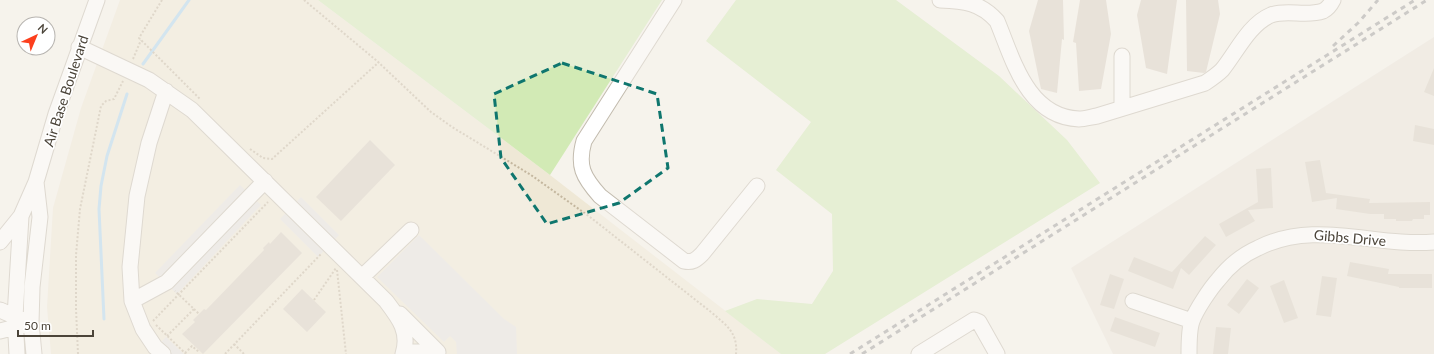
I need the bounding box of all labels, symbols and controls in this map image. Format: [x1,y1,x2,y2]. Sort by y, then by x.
north arrow [16,16,56,56]
text: N [36,21,51,36]
street label: Air Base Boulevard [40,33,92,149]
street label: Gibbs Drive [1313,226,1387,249]
scale bar [18,312,93,338]
text: 50 m [24,318,51,333]

